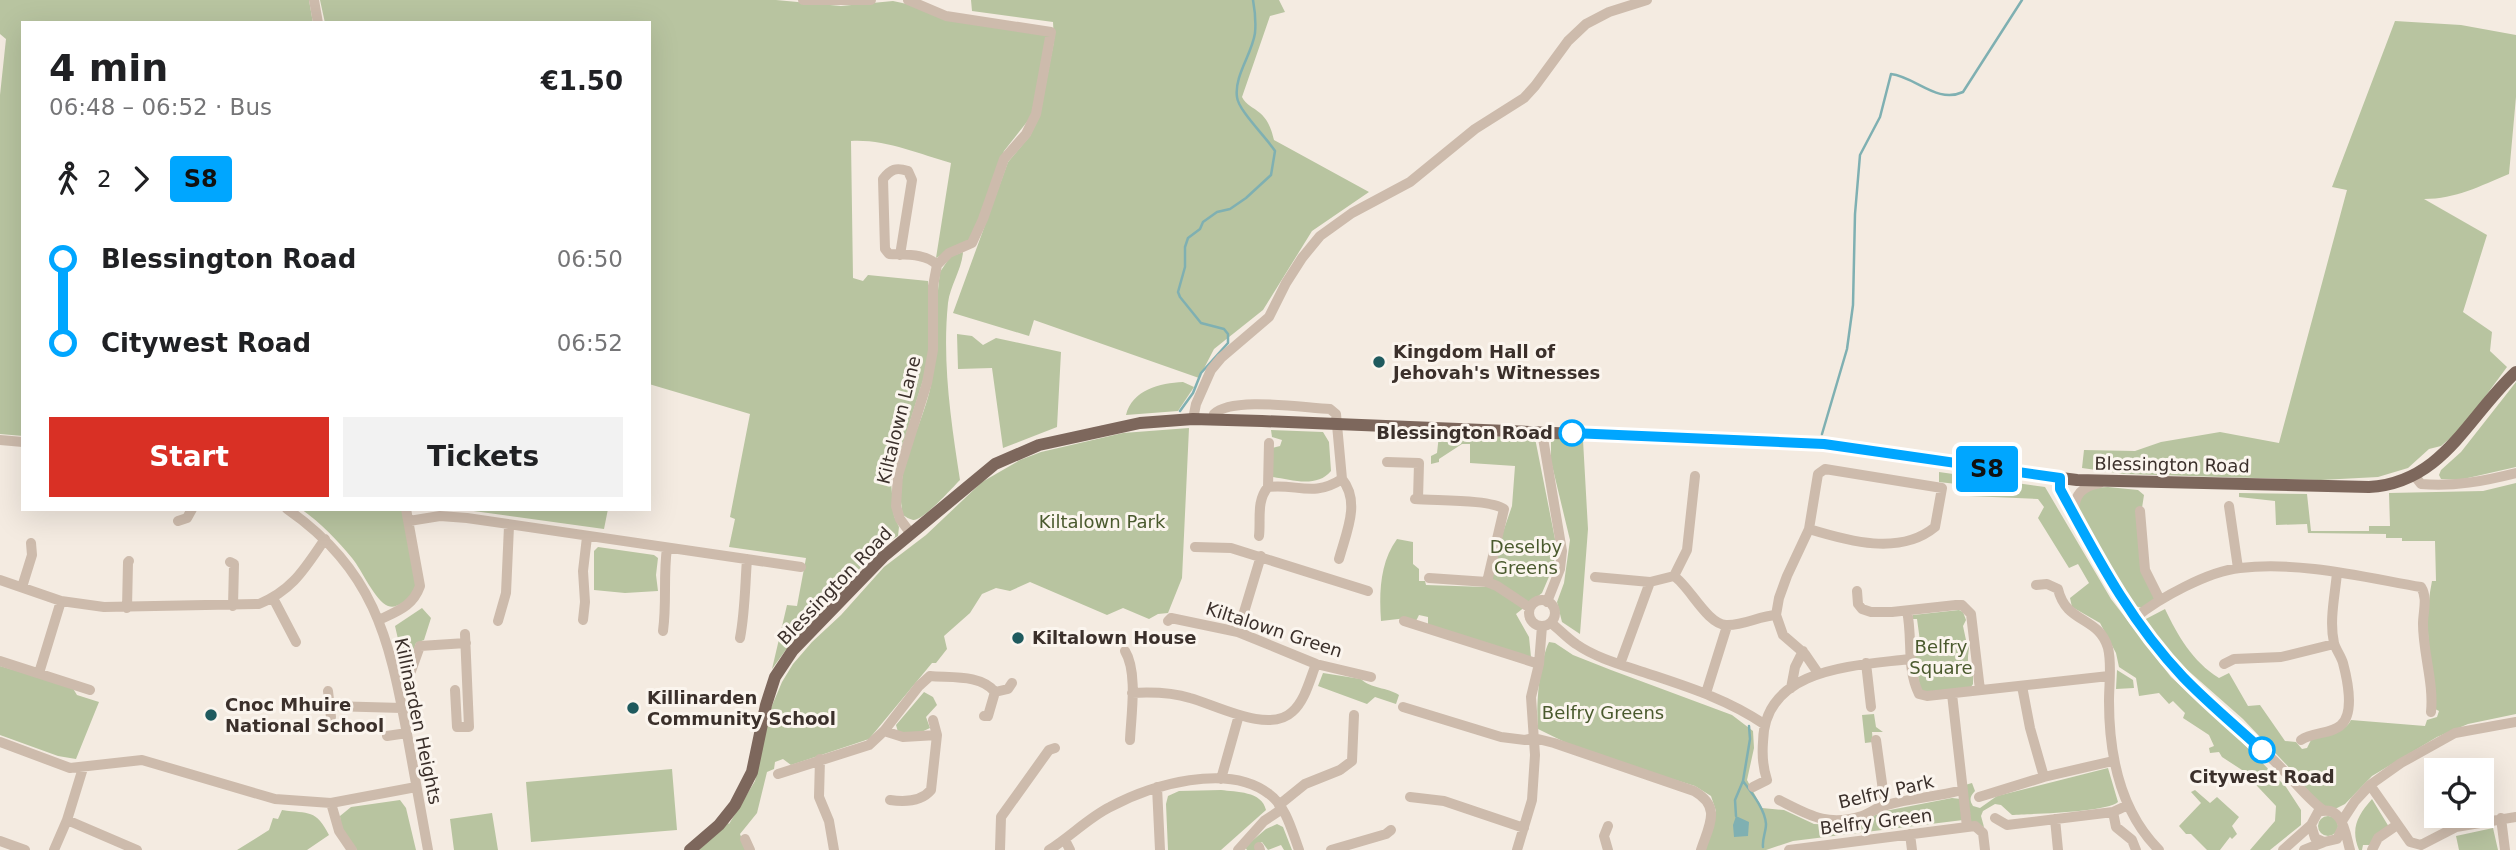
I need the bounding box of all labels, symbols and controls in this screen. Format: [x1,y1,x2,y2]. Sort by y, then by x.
text: 4 min [49,46,168,90]
text: €1.50 [541,66,623,96]
text: 06:48 – 06:52 · Bus [49,94,272,120]
icon: walk [49,160,87,198]
icon: forward [122,160,160,198]
text: S8 [184,165,218,193]
text: 2 [97,166,112,192]
text: Blessington Road [101,244,356,274]
text: 06:50 [557,246,623,272]
text: Citywest Road [101,328,311,358]
text: 06:52 [557,330,623,356]
place label: Kingdom Hall of Jehovah's Witnesses [1391,341,1600,383]
street label: Kiltalown Lane [872,354,925,486]
marker: Kingdom Hall of Jehovah's Witnesses [1371,354,1387,370]
button: Start [49,417,329,497]
button: Tickets [343,417,623,497]
marker: Blessington Road [1559,420,1585,446]
place label: Blessington Road [1376,422,1553,443]
line badge: S8 [1955,446,2018,492]
street label: Blessington Road [2094,453,2250,476]
text: S8 [1970,455,2004,483]
park label: Kiltalown Park [1039,511,1166,532]
street label: Blessington Road [773,522,896,649]
park label: Deselby Greens [1490,536,1563,578]
street label: Kiltalown Green [1203,598,1345,661]
place label: Kiltalown House [1032,627,1196,648]
marker: Kiltalown House [1010,630,1026,646]
street label: Killinarden Heights [391,636,446,806]
park label: Belfry Square [1909,636,1973,678]
place label: Killinarden Community School [647,687,836,729]
place label: Cnoc Mhuire National School [225,694,384,736]
marker: Killinarden Community School [625,700,641,716]
park label: Belfry Greens [1542,702,1664,723]
marker: Cnoc Mhuire National School [203,707,219,723]
marker: Citywest Road [2249,737,2275,763]
map controls [2424,758,2494,828]
button: locate [2424,758,2494,828]
place label: Citywest Road [2189,766,2335,787]
street label: Belfry Park [1836,770,1936,813]
street label: Belfry Green [1819,804,1933,839]

